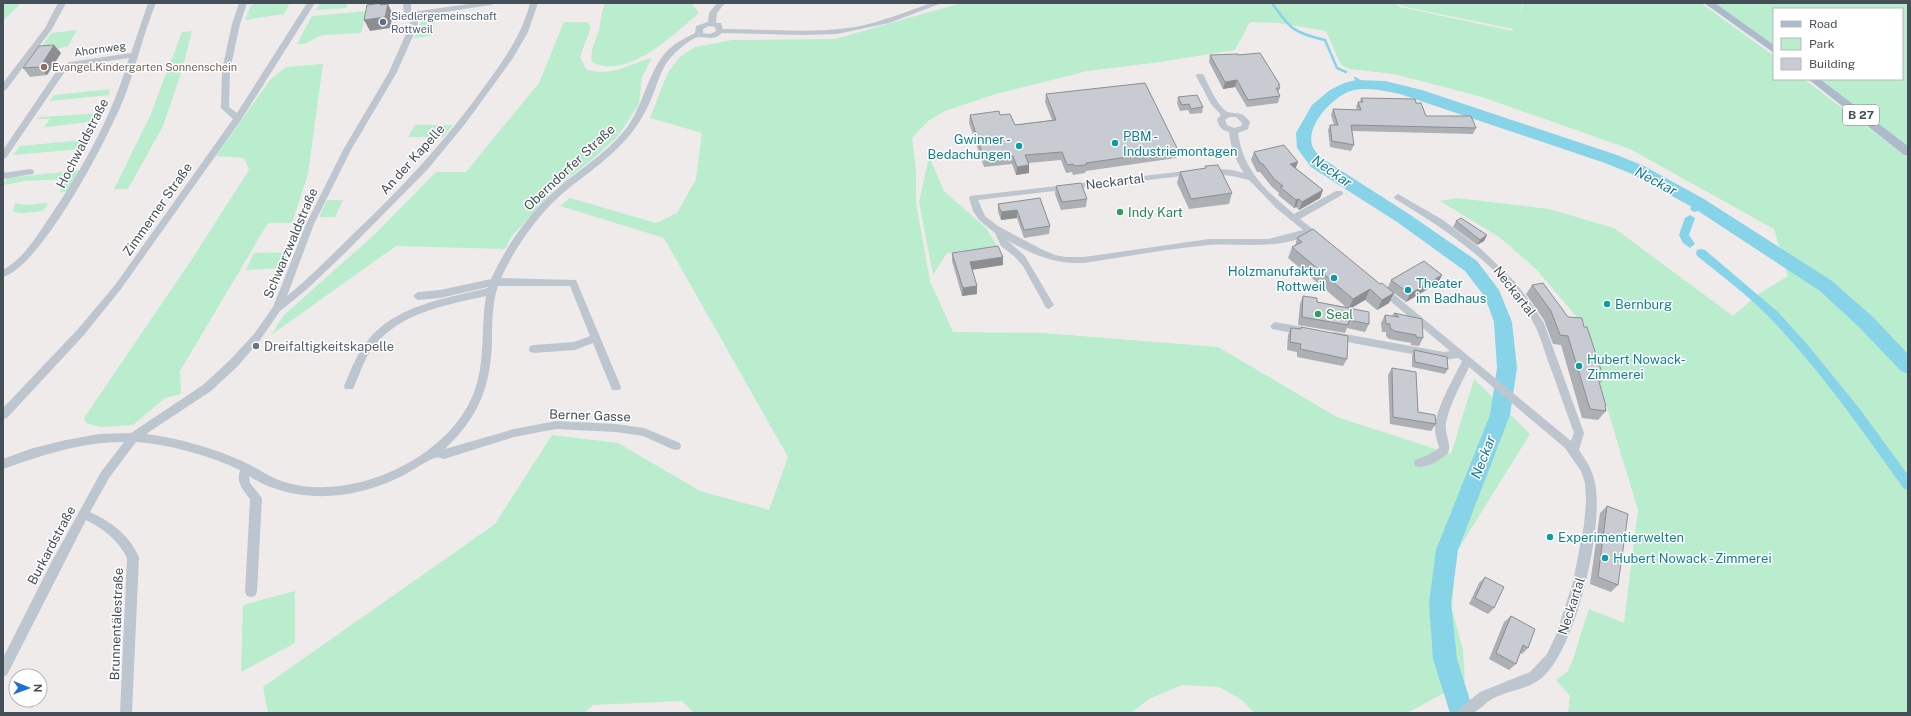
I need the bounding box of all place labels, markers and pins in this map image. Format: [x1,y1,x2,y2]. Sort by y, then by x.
place label: Siedlergemeinschaft Rottweil [391,10,497,35]
marker: Siedlergemeinschaft Rottweil [378,17,388,27]
place label: Evangel.Kindergarten Sonnenschein [52,61,237,73]
marker: Evangel.Kindergarten Sonnenschein [39,62,49,72]
place label: PBM - Industriemontagen [1123,129,1237,159]
place label: Gwinner - Bedachungen [928,132,1011,162]
marker: PBM - Industriemontagen [1110,138,1120,148]
marker: Gwinner - Bedachungen [1014,141,1024,151]
place label: Indy Kart [1128,205,1183,220]
marker: Indy Kart [1115,207,1125,217]
place label: Holzmanufaktur Rottweil [1228,264,1326,294]
marker: Holzmanufaktur Rottweil [1329,273,1339,283]
place label: Theater im Badhaus [1416,276,1486,306]
marker: Theater im Badhaus [1403,285,1413,295]
place label: Bernburg [1615,297,1672,312]
marker: Bernburg [1602,299,1612,309]
place label: Seal [1326,307,1353,322]
marker: Seal [1313,309,1323,319]
place label: Dreifaltigkeitskapelle [264,339,394,354]
marker: Dreifaltigkeitskapelle [251,341,261,351]
place label: Hubert Nowack- Zimmerei [1587,352,1686,382]
marker: Hubert Nowack- Zimmerei [1574,361,1584,371]
place label: Experimentierwelten [1558,530,1684,545]
marker: Experimentierwelten [1545,532,1555,542]
place label: Hubert Nowack - Zimmerei [1613,551,1772,566]
marker: Hubert Nowack - Zimmerei [1600,553,1610,563]

